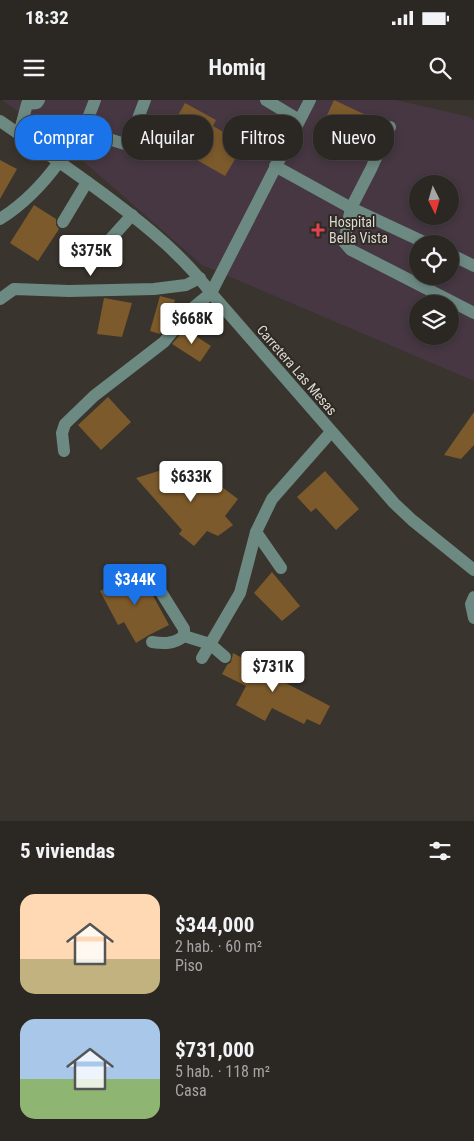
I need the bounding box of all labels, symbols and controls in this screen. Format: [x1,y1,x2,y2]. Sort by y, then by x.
text: 18:32 [25,6,69,29]
icon: menu [20,54,48,82]
icon: search [426,54,454,82]
text: Homiq [208,55,266,80]
chip: Comprar [15,115,112,160]
chip: Alquilar [122,115,213,160]
chip: Filtros [223,115,303,160]
chip: Nuevo [313,115,394,160]
north arrow [409,175,459,225]
map controls [409,175,459,345]
place label: Hospital Bella Vista [329,214,388,246]
marker: Hospital Bella Vista [311,223,325,237]
pin: $375K [56,234,126,277]
button: locate [409,235,459,285]
text: $375K [70,241,112,260]
button: layers [409,295,459,345]
pin: $668K [157,302,227,345]
text: $668K [171,309,213,328]
street label: Carretera Las Mesas [254,322,340,418]
pin: $633K [156,460,226,503]
text: $633K [170,467,212,486]
pin: $344K [100,564,170,606]
text: $344K [114,570,156,589]
pin: $731K [238,650,308,693]
text: $731K [252,657,294,676]
icon: filters [426,837,454,865]
text: 5 viviendas [20,839,115,863]
text: $344,000 [175,913,254,937]
icon: home [60,914,120,974]
text: 2 hab. · 60 m² [175,937,262,956]
text: Piso [175,956,203,975]
text: $731,000 [175,1038,254,1062]
icon: home [60,1039,120,1099]
text: 5 hab. · 118 m² [175,1062,270,1081]
text: Casa [175,1081,207,1100]

